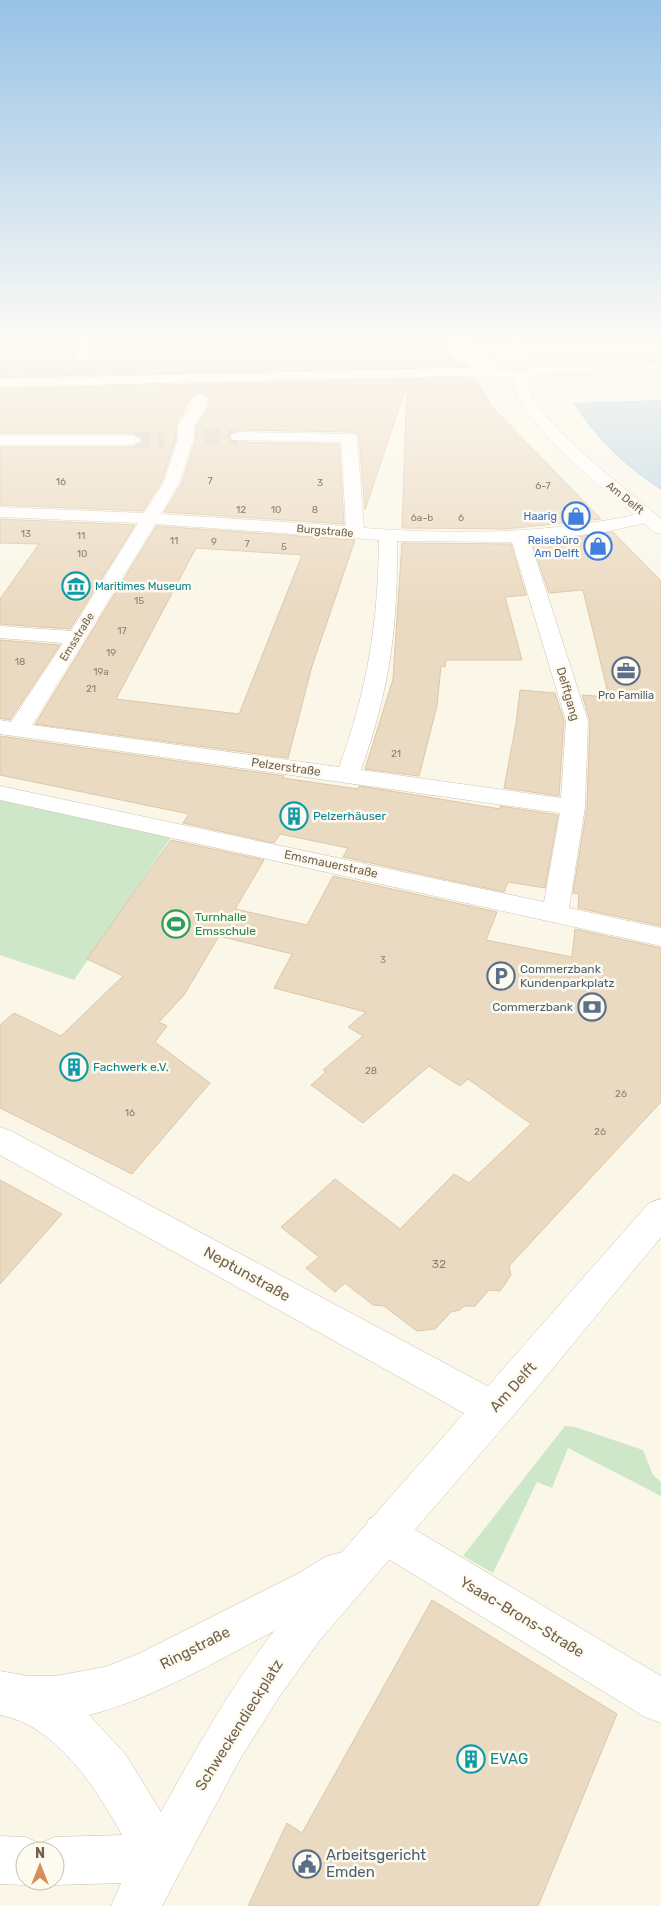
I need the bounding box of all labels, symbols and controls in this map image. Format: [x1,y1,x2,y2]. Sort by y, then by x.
house number: 7 [207,475,213,487]
house number: 16 [56,476,66,488]
house number: 3 [317,477,323,489]
street label: Am Delft [604,479,647,518]
house number: 6-7 [535,480,551,492]
shop icon: Haarig [561,501,591,531]
house number: 12 [236,504,246,516]
house number: 10 [271,504,281,516]
house number: 8 [312,504,318,516]
place label: Haarig [524,510,557,523]
house number: 6a-b [411,512,433,524]
house number: 6 [458,512,464,524]
street label: Burgstraße [296,522,354,540]
house number: 13 [21,528,31,540]
house number: 11 [77,530,85,542]
shop icon: Reisebüro Am Delft [583,531,613,561]
place label: Reisebüro Am Delft [528,534,580,560]
house number: 11 [170,535,178,547]
house number: 9 [211,536,217,548]
house number: 7 [244,538,250,550]
house number: 5 [281,541,287,553]
house number: 10 [77,548,87,560]
museum icon: Maritimes Museum [61,571,91,601]
place label: Maritimes Museum [95,580,192,593]
house number: 15 [134,595,144,607]
street label: Emsstraße [57,610,97,664]
house number: 17 [117,625,127,637]
house number: 19 [106,647,116,659]
house number: 18 [15,656,25,668]
office icon: Pro Familia [611,656,641,686]
street label: Delftgang [554,665,582,723]
house number: 19a [93,666,109,678]
house number: 21 [86,683,96,695]
place label: Pro Familia [598,689,654,702]
house number: 21 [391,748,401,760]
street label: Pelzerstraße [250,755,322,779]
building icon: Pelzerhäuser [279,801,309,831]
place label: Pelzerhäuser [313,809,387,823]
street label: Emsmauerstraße [283,847,379,881]
sports icon: Turnhalle Emsschule [161,909,191,939]
place label: Turnhalle Emsschule [195,910,256,938]
house number: 3 [380,954,386,966]
parking icon: Commerzbank Kundenparkplatz [486,961,516,991]
place label: Commerzbank Kundenparkplatz [520,962,615,990]
bank icon: Commerzbank [577,992,607,1022]
place label: Commerzbank [492,1000,574,1014]
building icon: Fachwerk e.V. [59,1052,89,1082]
place label: Fachwerk e.V. [93,1060,169,1074]
house number: 28 [365,1065,377,1077]
house number: 26 [615,1088,627,1100]
house number: 16 [125,1107,135,1119]
house number: 26 [594,1126,606,1138]
street label: Neptunstraße [201,1243,293,1305]
house number: 32 [432,1257,446,1271]
street label: Am Delft [486,1358,540,1416]
street label: Ysaac-Brons-Straße [456,1573,588,1661]
street label: Ringstraße [157,1623,233,1673]
street label: Schweckendieckplatz [191,1656,287,1794]
building icon: EVAG [456,1744,486,1774]
place label: EVAG [490,1750,528,1768]
north arrow [15,1841,65,1891]
text: N [35,1845,45,1862]
place label: Arbeitsgericht Emden [326,1846,426,1881]
public building icon: Arbeitsgericht Emden [292,1849,322,1879]

